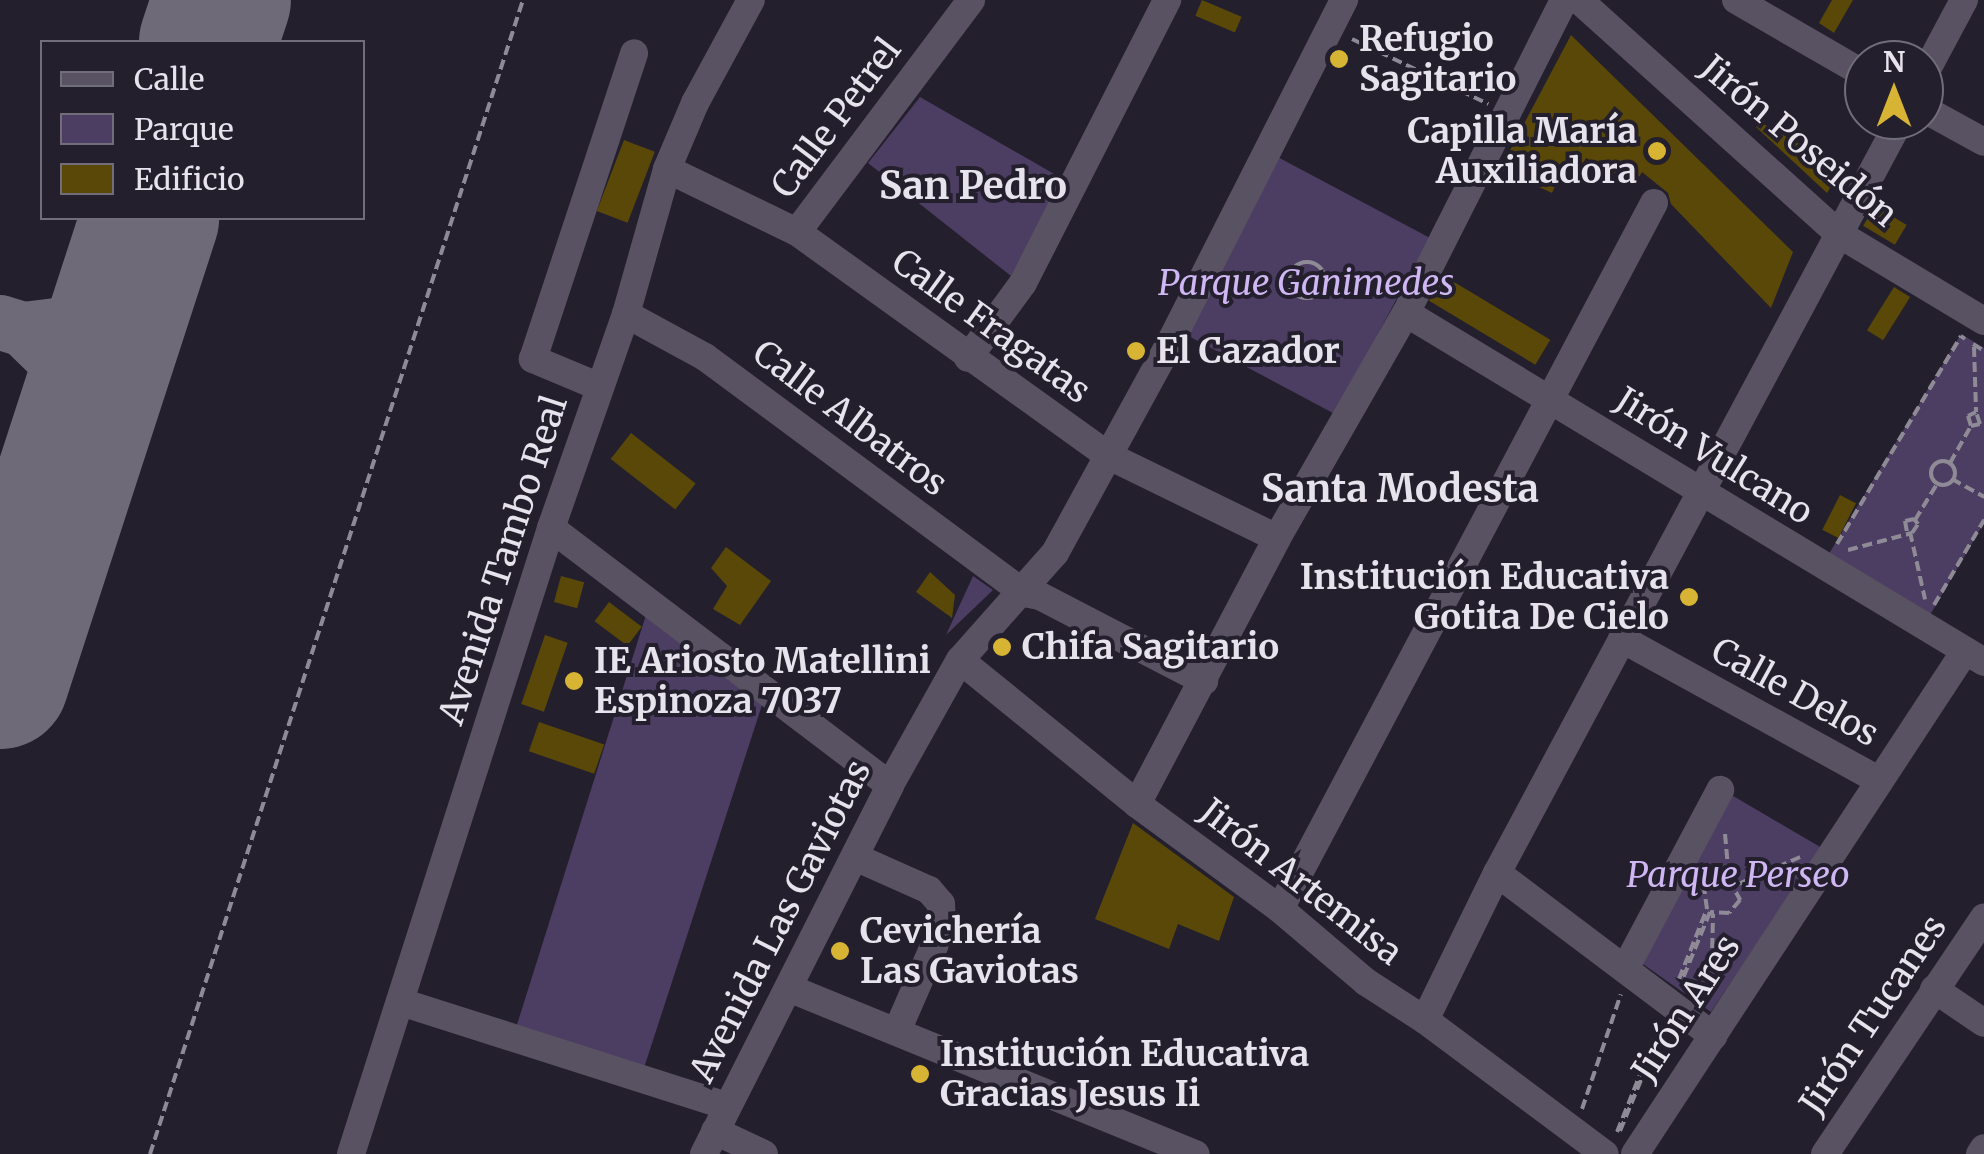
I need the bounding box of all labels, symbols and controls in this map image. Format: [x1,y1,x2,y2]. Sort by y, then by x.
place label: Refugio Sagitario [1359,18,1516,100]
street label: Calle Petrel [763,30,909,206]
legend [40,40,365,220]
north arrow [1844,40,1944,140]
text: N [1883,44,1905,80]
street label: Jirón Poseidón [1692,46,1906,236]
marker: Refugio Sagitario [1328,48,1350,70]
text: Calle [134,60,204,98]
text: Parque [134,110,234,148]
place label: Capilla María Auxiliadora [1407,110,1637,192]
marker: Capilla María Auxiliadora [1646,140,1668,162]
text: Edificio [134,160,245,198]
district label: San Pedro [879,163,1067,209]
street label: Calle Fragatas [884,240,1098,412]
park label: Parque Ganimedes [1158,262,1454,304]
place label: El Cazador [1156,330,1340,372]
street label: Calle Albatros [745,331,955,505]
marker: El Cazador [1125,340,1147,362]
street label: Jirón Vulcano [1608,379,1820,533]
street label: Avenida Tambo Real [430,391,576,729]
district label: Santa Modesta [1261,466,1539,512]
place label: Institución Educativa Gotita De Cielo [1300,556,1669,638]
marker: Institución Educativa Gotita De Cielo [1678,586,1700,608]
place label: Chifa Sagitario [1022,626,1279,668]
street label: Calle Delos [1704,629,1886,755]
marker: Chifa Sagitario [991,636,1013,658]
place label: IE Ariosto Matellini Espinoza 7037 [594,640,931,722]
marker: IE Ariosto Matellini Espinoza 7037 [563,670,585,692]
street label: Avenida Las Gaviotas [681,753,879,1089]
street label: Jirón Artemisa [1192,790,1410,974]
park label: Parque Perseo [1626,854,1850,896]
street label: Jirón Tucanes [1791,907,1955,1123]
place label: Cevichería Las Gaviotas [860,910,1079,992]
street label: Jirón Ares [1623,927,1749,1089]
marker: Cevichería Las Gaviotas [829,940,851,962]
place label: Institución Educativa Gracias Jesus Ii [940,1033,1309,1115]
marker: Institución Educativa Gracias Jesus Ii [909,1063,931,1085]

